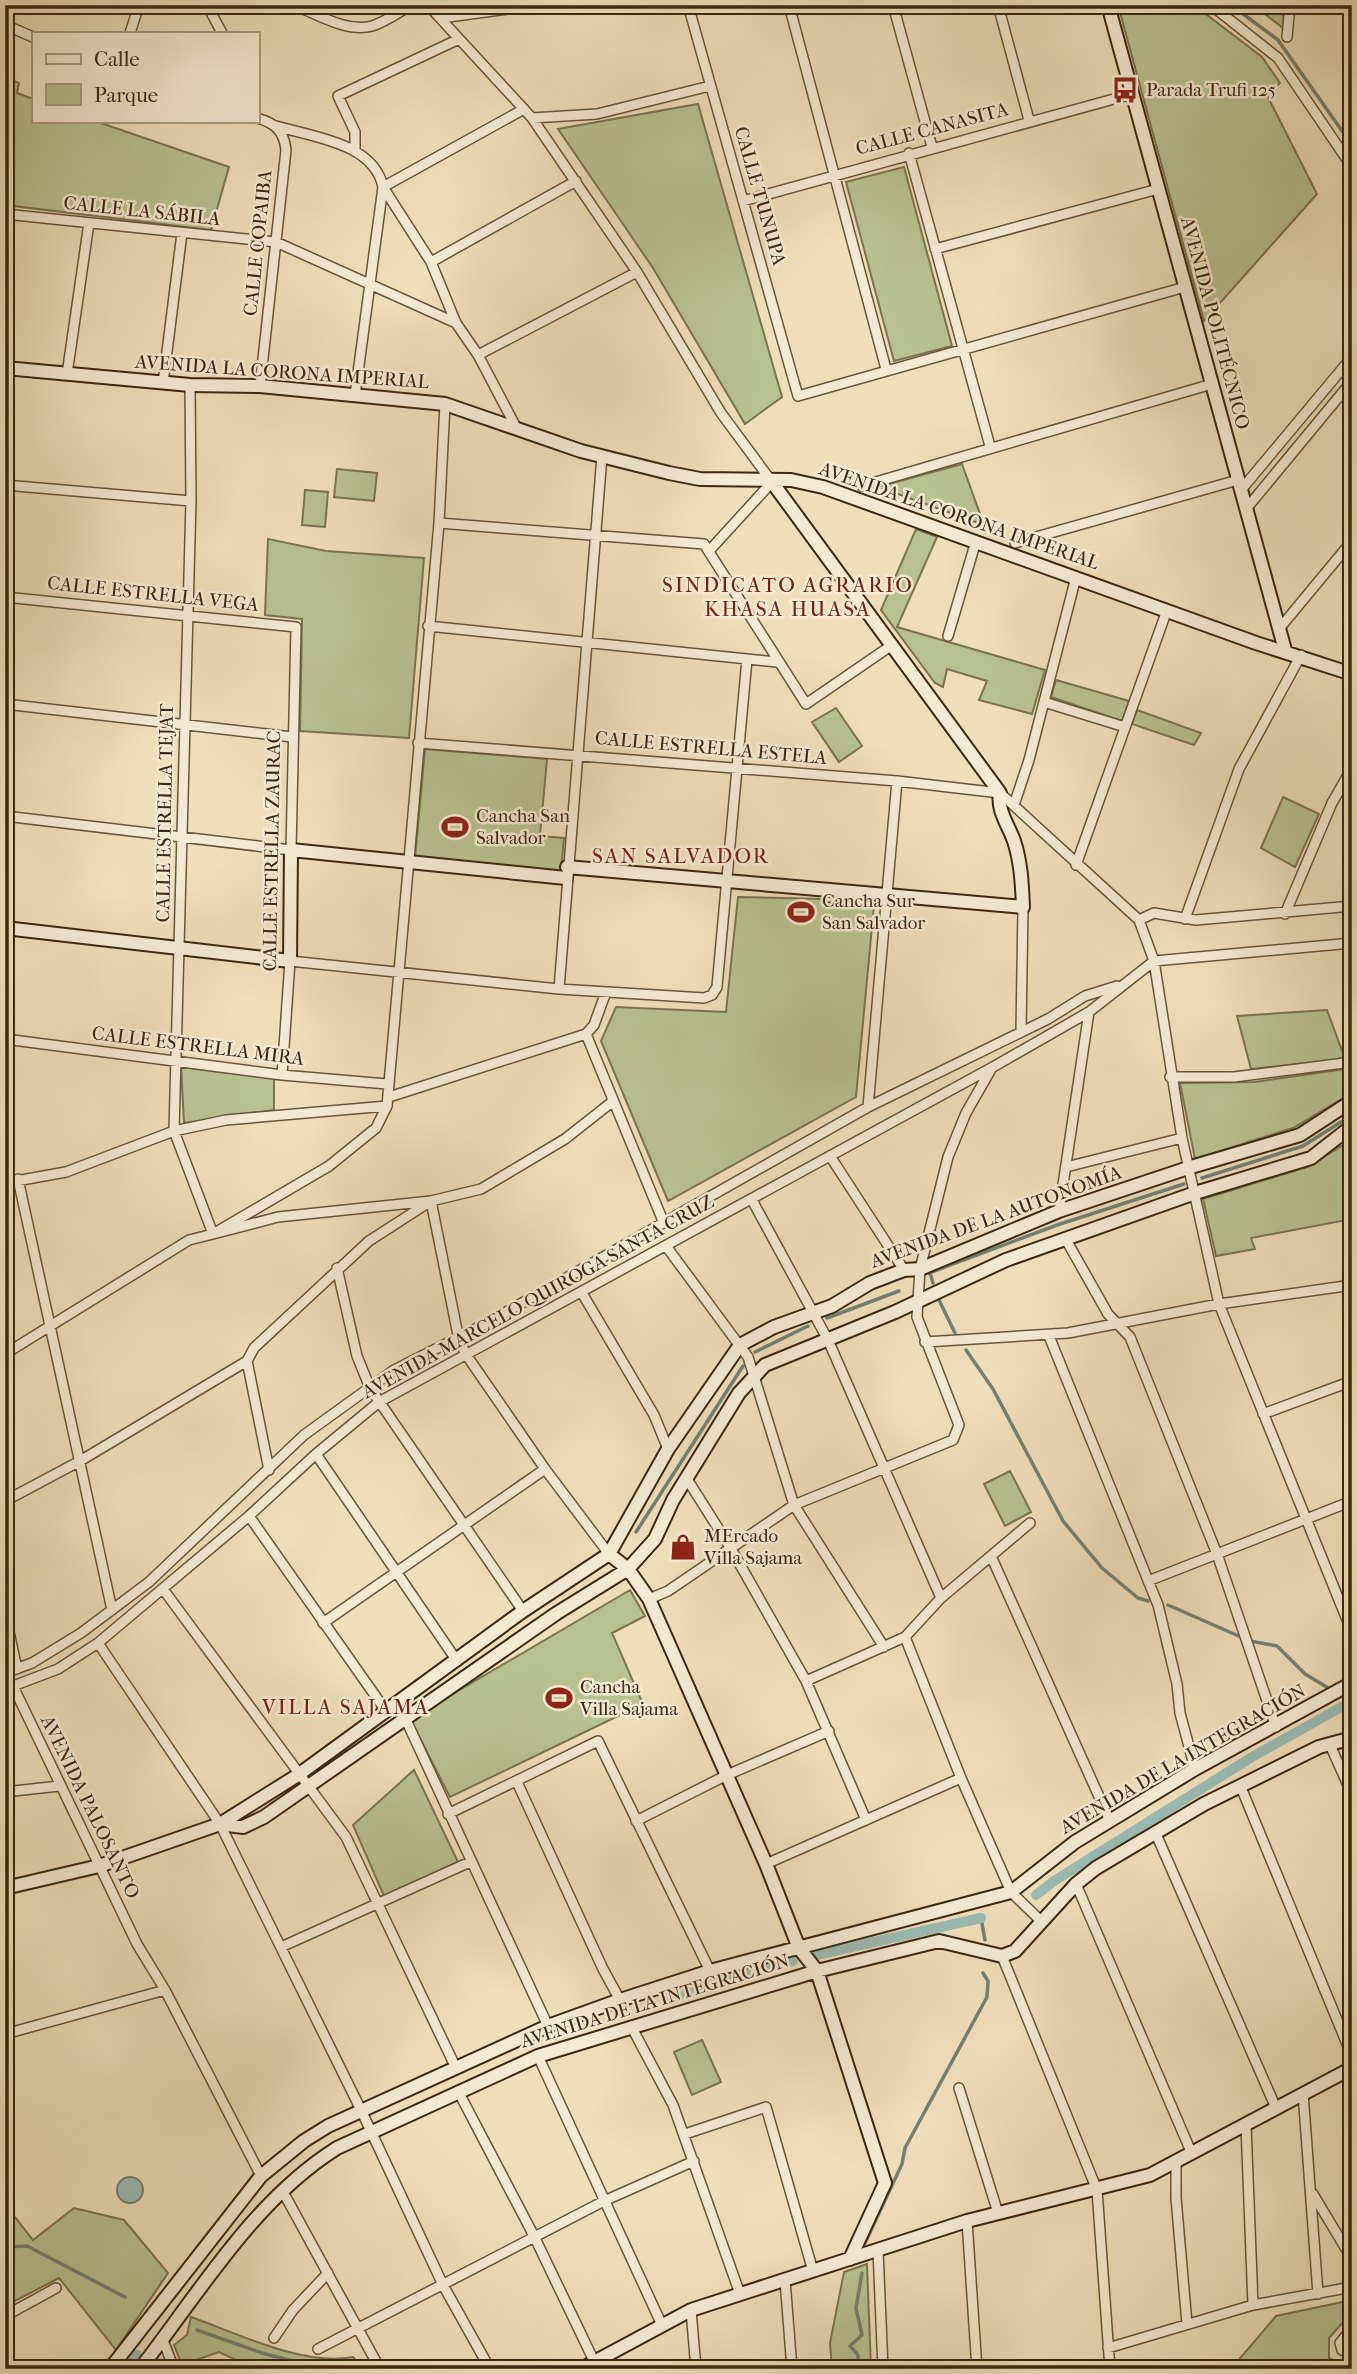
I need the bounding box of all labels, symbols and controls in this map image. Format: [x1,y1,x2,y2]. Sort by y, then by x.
legend [32,32,259,122]
text: Calle [94,47,140,71]
bus stop icon: Parada Trufi 125 [1110,75,1140,105]
place label: Parada Trufi 125 [1146,79,1276,101]
text: Parque [94,83,158,107]
street label: CALLE CANASITA [853,98,1011,160]
street label: CALLE TUNUPA [730,124,791,269]
street label: CALLE COPAIBA [239,168,277,317]
street label: CALLE LA SÁBILA [62,192,222,230]
street label: AVENIDA POLITÉCNICO [1176,213,1254,432]
street label: AVENIDA LA CORONA IMPERIAL [133,351,430,393]
street label: AVENIDA LA CORONA IMPERIAL [815,457,1102,575]
street label: CALLE ESTRELLA VEGA [46,572,261,616]
district label: SINDICATO AGRARIO KHASA HUASA [662,573,914,621]
street label: CALLE ESTRELLA TEJAT [152,703,178,923]
street label: CALLE ESTRELLA ESTELA [594,727,829,769]
street label: CALLE ESTRELLA ZAURAC [259,730,285,972]
place label: Cancha San Salvador [476,805,570,849]
sports icon: Cancha San Salvador [440,812,470,842]
district label: SAN SALVADOR [592,844,770,868]
place label: Cancha Sur San Salvador [822,890,926,934]
sports icon: Cancha Sur San Salvador [786,897,816,927]
street label: CALLE ESTRELLA MIRA [91,1022,306,1070]
street label: AVENIDA DE LA AUTONOMÍA [866,1161,1125,1273]
street label: AVENIDA MARCELO QUIROGA SANTA CRUZ [357,1191,718,1404]
place label: MErcado Villa Sajama [703,1525,802,1569]
shop icon: MErcado Villa Sajama [668,1532,698,1562]
place label: Cancha Villa Sajama [579,1676,678,1720]
street label: AVENIDA DE LA INTEGRACIÓN [1055,1678,1310,1839]
sports icon: Cancha Villa Sajama [544,1683,574,1713]
district label: VILLA SAJAMA [261,1695,430,1719]
street label: AVENIDA PALOSANTO [36,1711,144,1902]
street label: AVENIDA DE LA INTEGRACIÓN [517,1948,793,2053]

